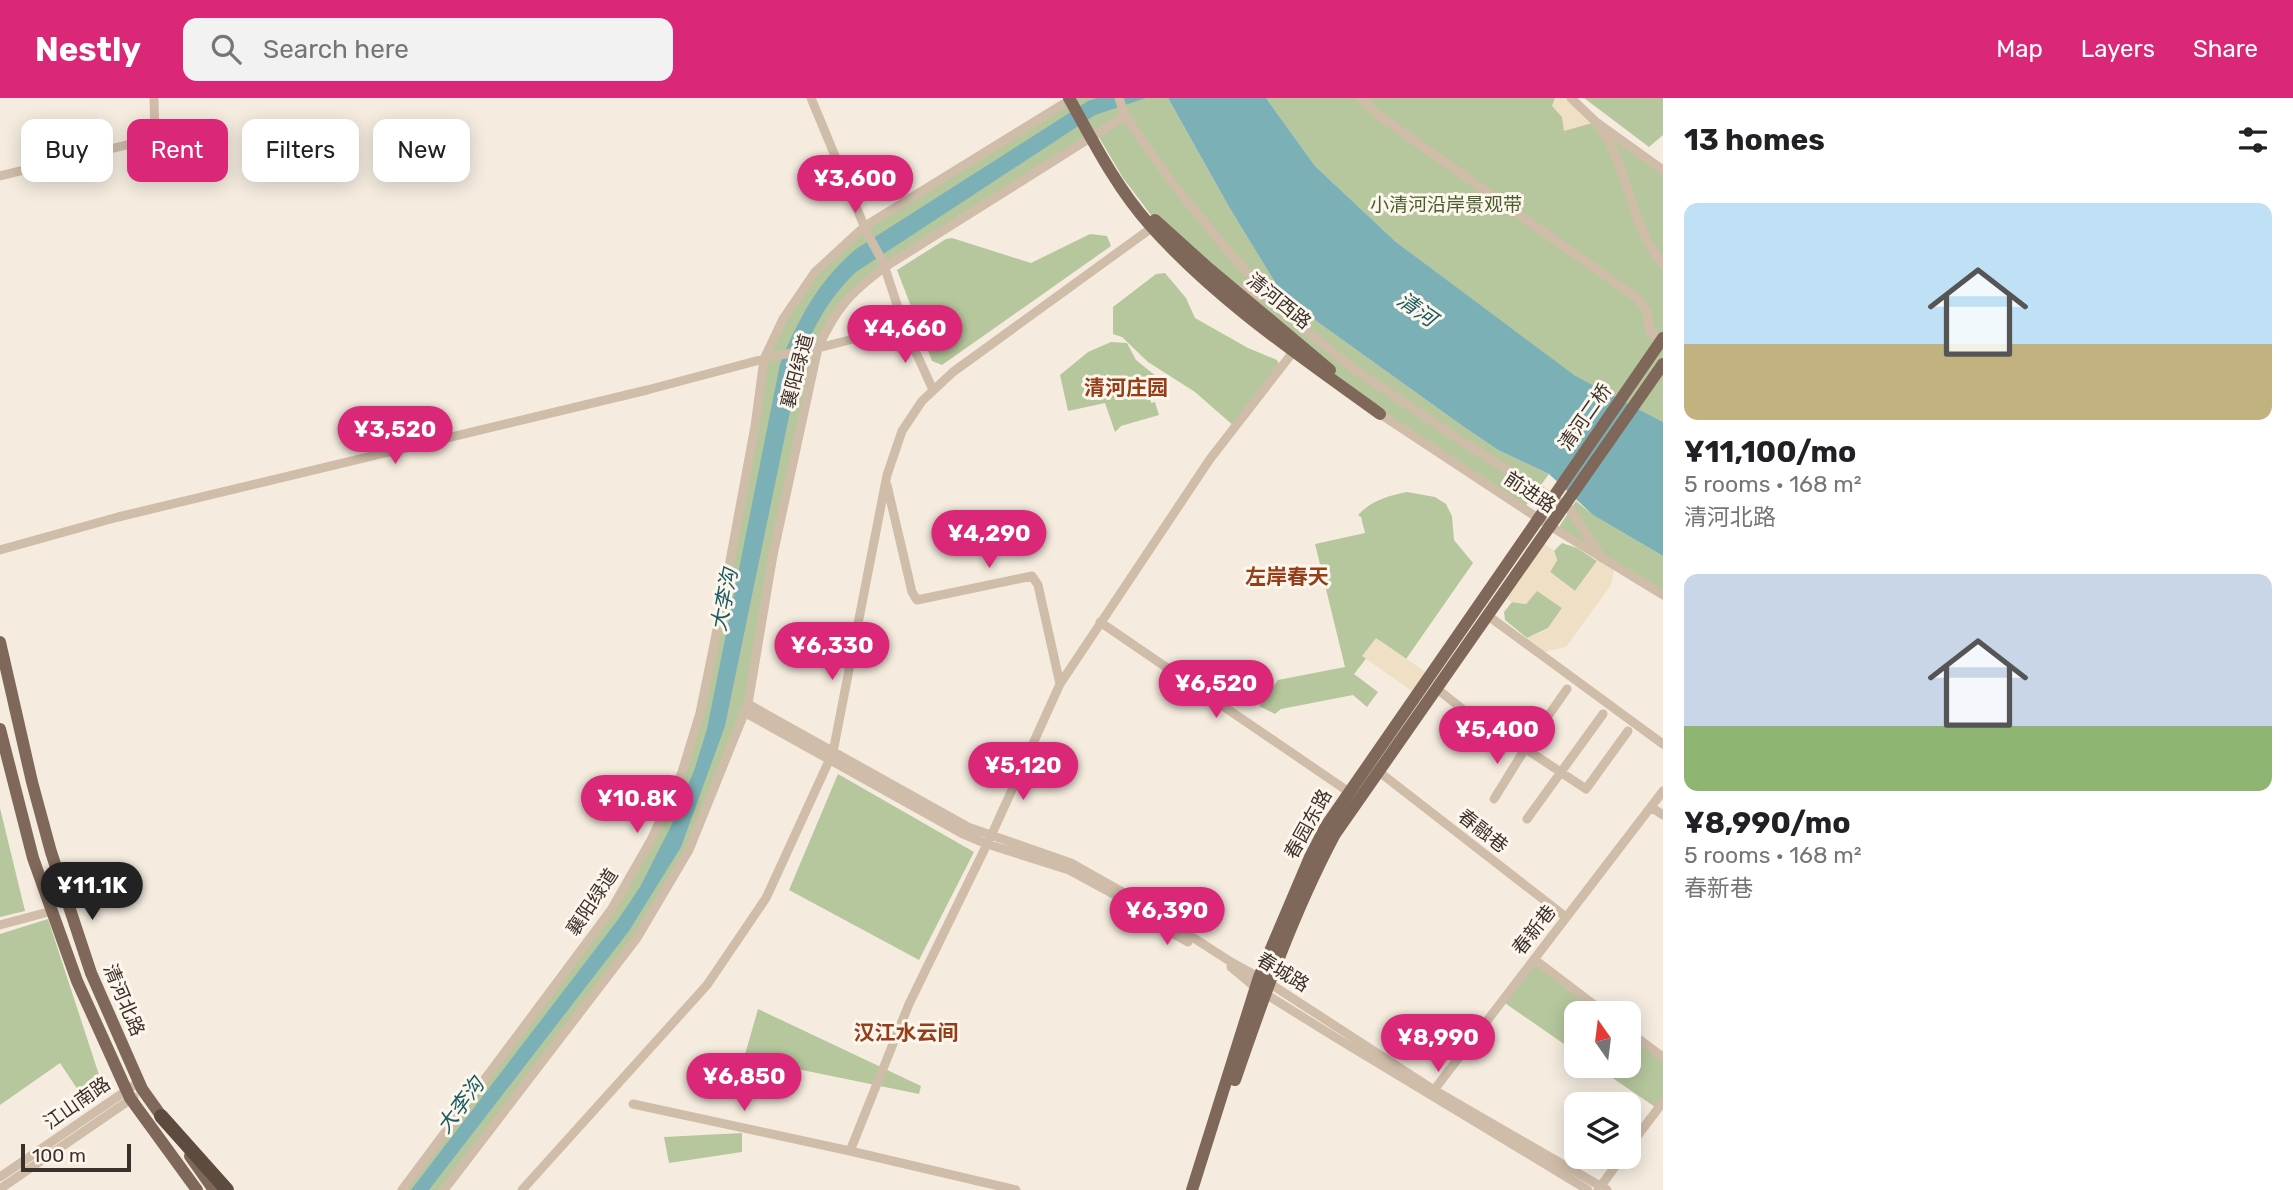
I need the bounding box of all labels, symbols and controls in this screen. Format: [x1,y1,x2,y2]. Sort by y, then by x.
search box [183,18,673,81]
text: Nestly [35,30,141,69]
icon: search [207,30,245,68]
text: Search here [263,34,409,65]
text: Map [1996,35,2043,63]
text: Layers [2081,35,2155,63]
text: Share [2193,35,2258,63]
chip: Buy [21,119,113,182]
chip: Rent [127,119,228,182]
chip: Filters [242,119,359,182]
chip: New [373,119,470,182]
icon: filters [2234,121,2272,159]
text: 13 homes [1684,122,1825,158]
pin: ¥3,600 [798,156,912,215]
text: ¥3,600 [813,164,897,192]
park label: 小清河沿岸景观带 [1370,193,1522,216]
icon: home [1915,249,2041,375]
street label: 清河西路 [1242,268,1316,334]
water label: 清河 [1393,287,1445,334]
pin: ¥4,660 [848,306,962,365]
text: ¥4,660 [863,314,947,342]
street label: 襄阳绿道 [776,331,818,411]
district label: 清河庄园 [1084,375,1168,400]
street label: 清河二桥 [1554,379,1616,455]
pin: ¥3,520 [338,406,452,466]
text: ¥3,520 [354,415,436,443]
text: ¥11,100/mo [1684,434,1856,470]
street label: 前进路 [1500,467,1560,517]
text: 5 rooms · 168 m² [1684,470,1862,498]
text: 清河北路 [1684,503,1776,531]
pin: ¥4,290 [932,510,1046,570]
text: ¥4,290 [947,519,1031,547]
district label: 左岸春天 [1245,564,1329,589]
water label: 大李沟 [706,565,743,633]
icon: home [1915,620,2041,746]
pin: ¥6,330 [775,622,889,682]
text: ¥6,330 [790,631,874,659]
pin: ¥6,520 [1159,660,1273,720]
text: ¥6,520 [1175,669,1257,697]
pin: ¥5,400 [1440,706,1554,766]
text: ¥5,400 [1455,715,1539,743]
pin: ¥5,120 [966,742,1080,802]
text: ¥5,120 [984,751,1062,779]
pin: ¥10.8K [580,776,694,835]
text: ¥10.8K [597,784,677,812]
street label: 春园东路 [1280,785,1336,863]
street label: 春融巷 [1453,804,1513,858]
text: ¥8,990/mo [1684,805,1851,841]
text: 5 rooms · 168 m² [1684,841,1862,869]
pin: ¥11.1K [35,862,149,922]
street label: 襄阳绿道 [561,864,623,940]
text: ¥11.1K [57,871,127,899]
text: 春新巷 [1684,874,1753,902]
pin: ¥6,390 [1110,888,1224,947]
text: ¥6,390 [1126,896,1208,924]
street label: 春新巷 [1507,900,1561,960]
street label: 春城路 [1253,947,1313,997]
street label: 清河北路 [99,961,149,1039]
north arrow [1564,1001,1642,1078]
map controls [1564,1001,1641,1169]
pin: ¥8,990 [1381,1014,1495,1074]
district label: 汉江水云间 [854,1020,959,1045]
text: ¥8,990 [1397,1023,1479,1051]
pin: ¥6,850 [687,1054,801,1113]
text: ¥6,850 [702,1062,786,1090]
water label: 大李沟 [431,1071,490,1138]
street label: 江山南路 [39,1072,115,1134]
button: layers [1564,1092,1641,1169]
scale bar [21,1141,131,1173]
text: 100 m [32,1144,86,1167]

